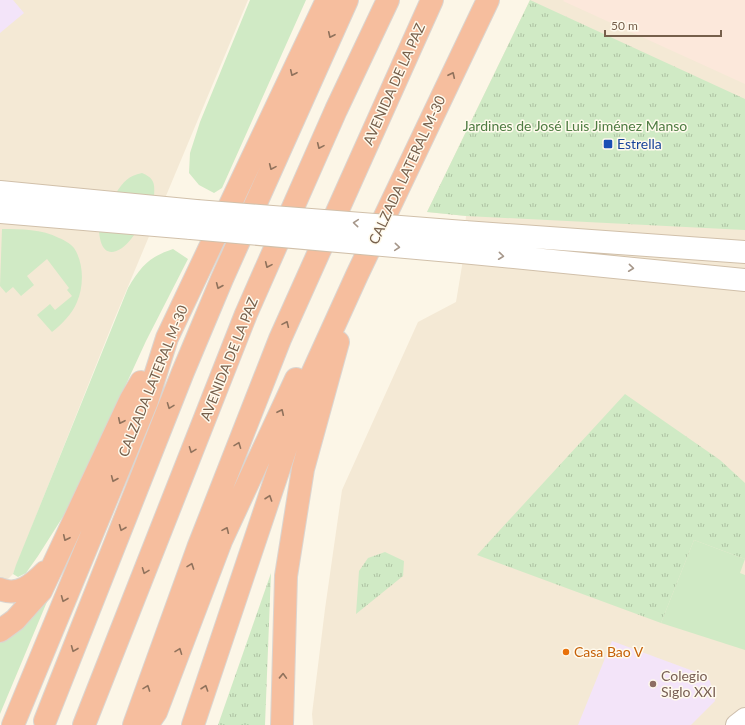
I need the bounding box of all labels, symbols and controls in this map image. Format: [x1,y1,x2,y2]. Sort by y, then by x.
scale bar [605,12,721,38]
text: 50 m [611,18,638,33]
street label: AVENIDA DE LA PAZ [359,20,428,147]
one-way arrow [327,32,335,39]
one-way arrow [289,70,297,77]
one-way arrow [447,72,455,80]
street label: CALZADA LATERAL M-30 [365,93,448,247]
park label: Jardines de José Luis Jiménez Manso [463,117,687,134]
place label: Estrella [617,135,662,152]
marker: Estrella [602,138,614,150]
one-way arrow [317,143,325,150]
one-way arrow [269,162,277,170]
one-way arrow [352,219,359,228]
one-way arrow [394,242,400,251]
one-way arrow [498,251,504,260]
one-way arrow [265,261,273,268]
one-way arrow [628,264,634,273]
one-way arrow [216,282,224,289]
street label: AVENIDA DE LA PAZ [196,295,261,423]
street label: CALZADA LATERAL M-30 [114,303,191,459]
one-way arrow [282,321,290,328]
one-way arrow [167,401,175,409]
one-way arrow [276,409,284,416]
one-way arrow [118,416,126,424]
one-way arrow [234,441,242,448]
one-way arrow [189,447,197,454]
one-way arrow [111,474,119,482]
one-way arrow [264,495,272,502]
one-way arrow [118,525,126,532]
one-way arrow [221,527,229,534]
one-way arrow [63,534,71,542]
one-way arrow [187,563,195,570]
one-way arrow [141,568,149,575]
one-way arrow [61,595,69,602]
place label: Casa Bao V [574,643,644,660]
one-way arrow [70,646,78,653]
marker: Casa Bao V [561,647,571,657]
one-way arrow [175,648,183,655]
place label: Colegio Siglo XXI [661,667,716,700]
one-way arrow [279,673,288,679]
marker: Colegio Siglo XXI [648,679,658,689]
one-way arrow [143,685,151,692]
one-way arrow [200,685,209,692]

